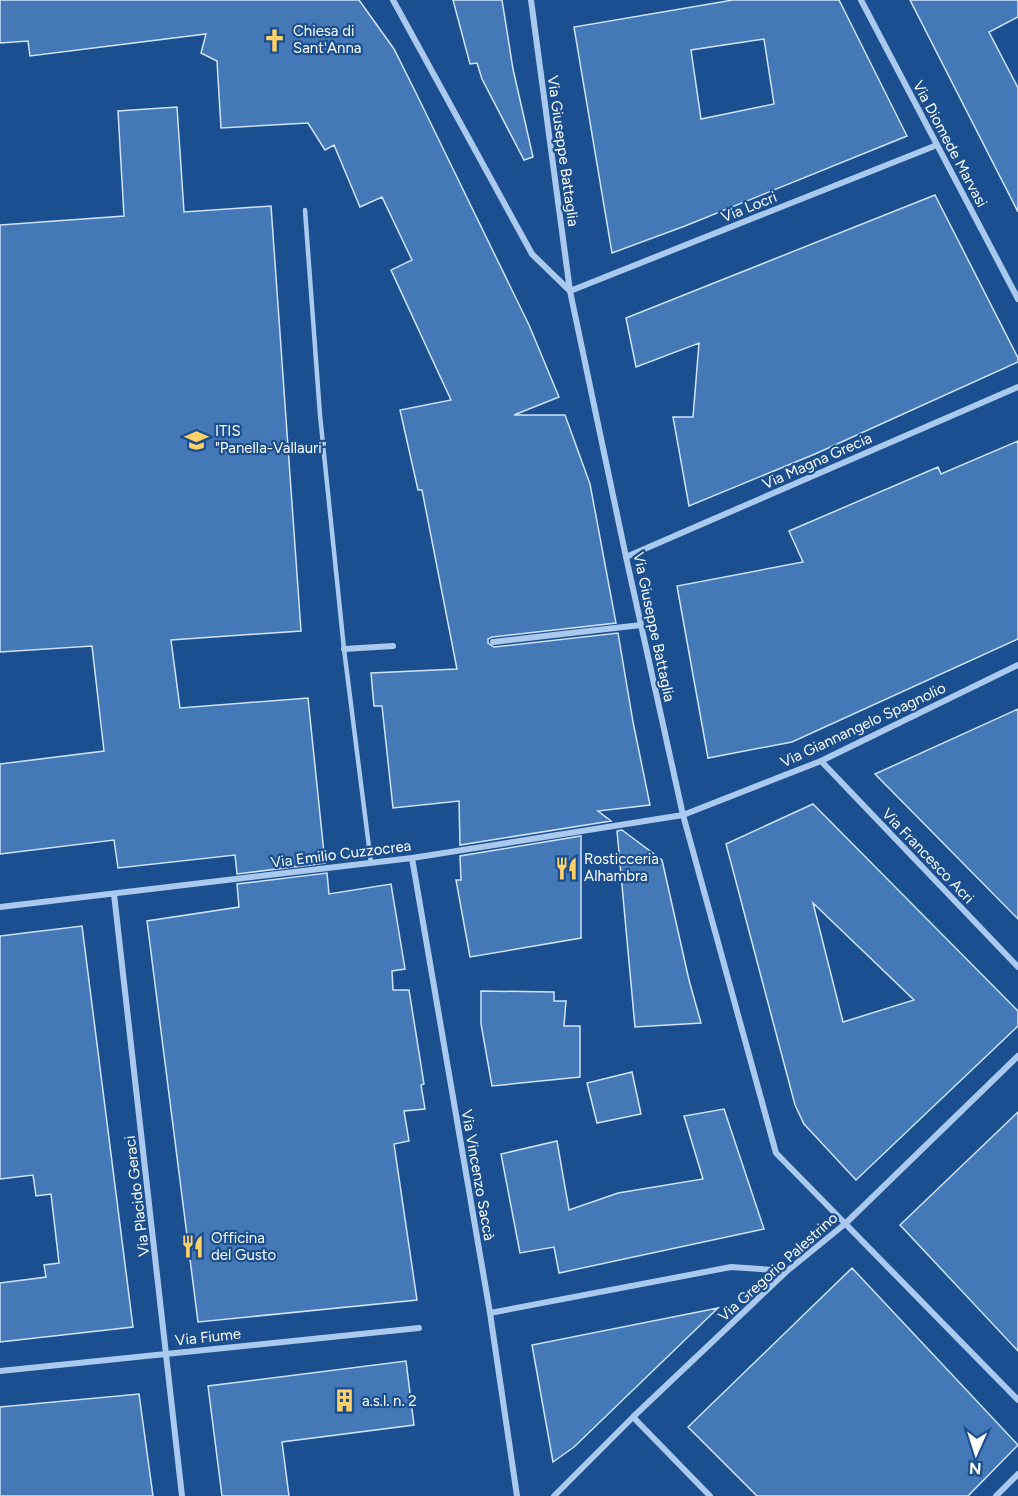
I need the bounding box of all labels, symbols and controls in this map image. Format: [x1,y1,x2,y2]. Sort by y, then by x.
place label: Chiesa di Sant'Anna [293,22,361,57]
church icon: Chiesa di Sant'Anna [262,27,288,53]
street label: Via Giuseppe Battaglia [543,74,583,228]
street label: Via Diomede Marvasi [909,78,991,210]
street label: Via Locri [719,188,779,226]
place label: ITIS "Panella-Vallauri" [215,422,326,457]
school or university icon: ITIS "Panella-Vallauri" [184,427,210,453]
street label: Via Magna Grecia [759,429,875,493]
street label: Via Giuseppe Battaglia [629,551,679,703]
street label: Via Giannangelo Spagnolio [777,679,949,771]
street label: Via Francesco Acri [878,805,978,907]
street label: Via Emilio Cuzzocrea [270,836,412,872]
place label: Rosticceria Alhambra [584,850,659,885]
restaurant icon: Rosticceria Alhambra [553,855,579,881]
street label: Via Vincenzo Saccà [458,1108,498,1242]
street label: Via Placido Geraci [121,1135,153,1257]
street label: Via Gregorio Palestrino [715,1208,842,1325]
place label: Officina del Gusto [211,1229,276,1264]
restaurant icon: Officina del Gusto [180,1234,206,1260]
street label: Via Fiume [174,1325,242,1349]
building icon: a.s.l. n. 2 [331,1388,357,1414]
place label: a.s.l. n. 2 [362,1392,417,1410]
north arrow [946,1424,1006,1484]
text: N [969,1459,982,1478]

